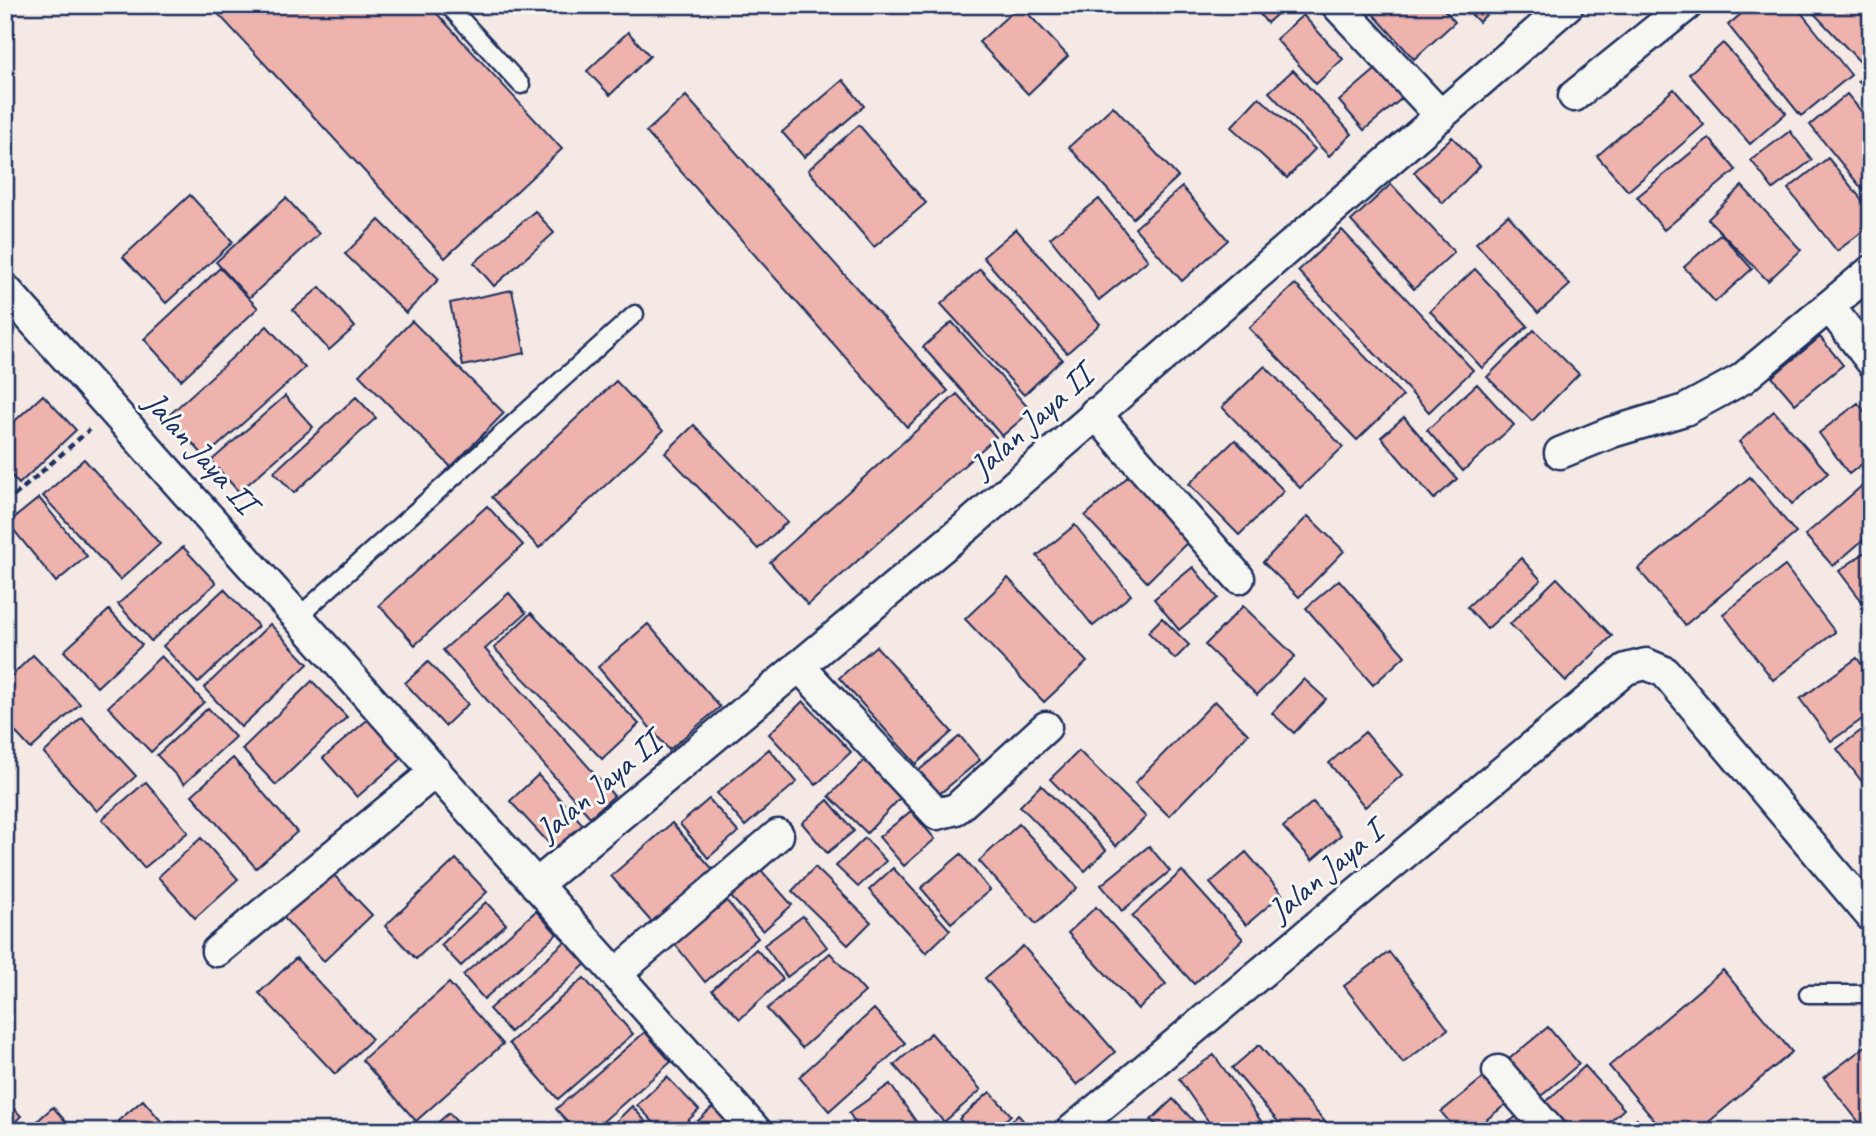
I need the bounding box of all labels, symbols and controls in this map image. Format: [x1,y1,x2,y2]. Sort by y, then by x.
street label: Jalan Jaya II [960,351,1106,488]
street label: Jalan Jaya II [134,381,271,527]
street label: Jalan Jaya II [525,717,674,852]
street label: Jalan Jaya I [1258,807,1396,932]

